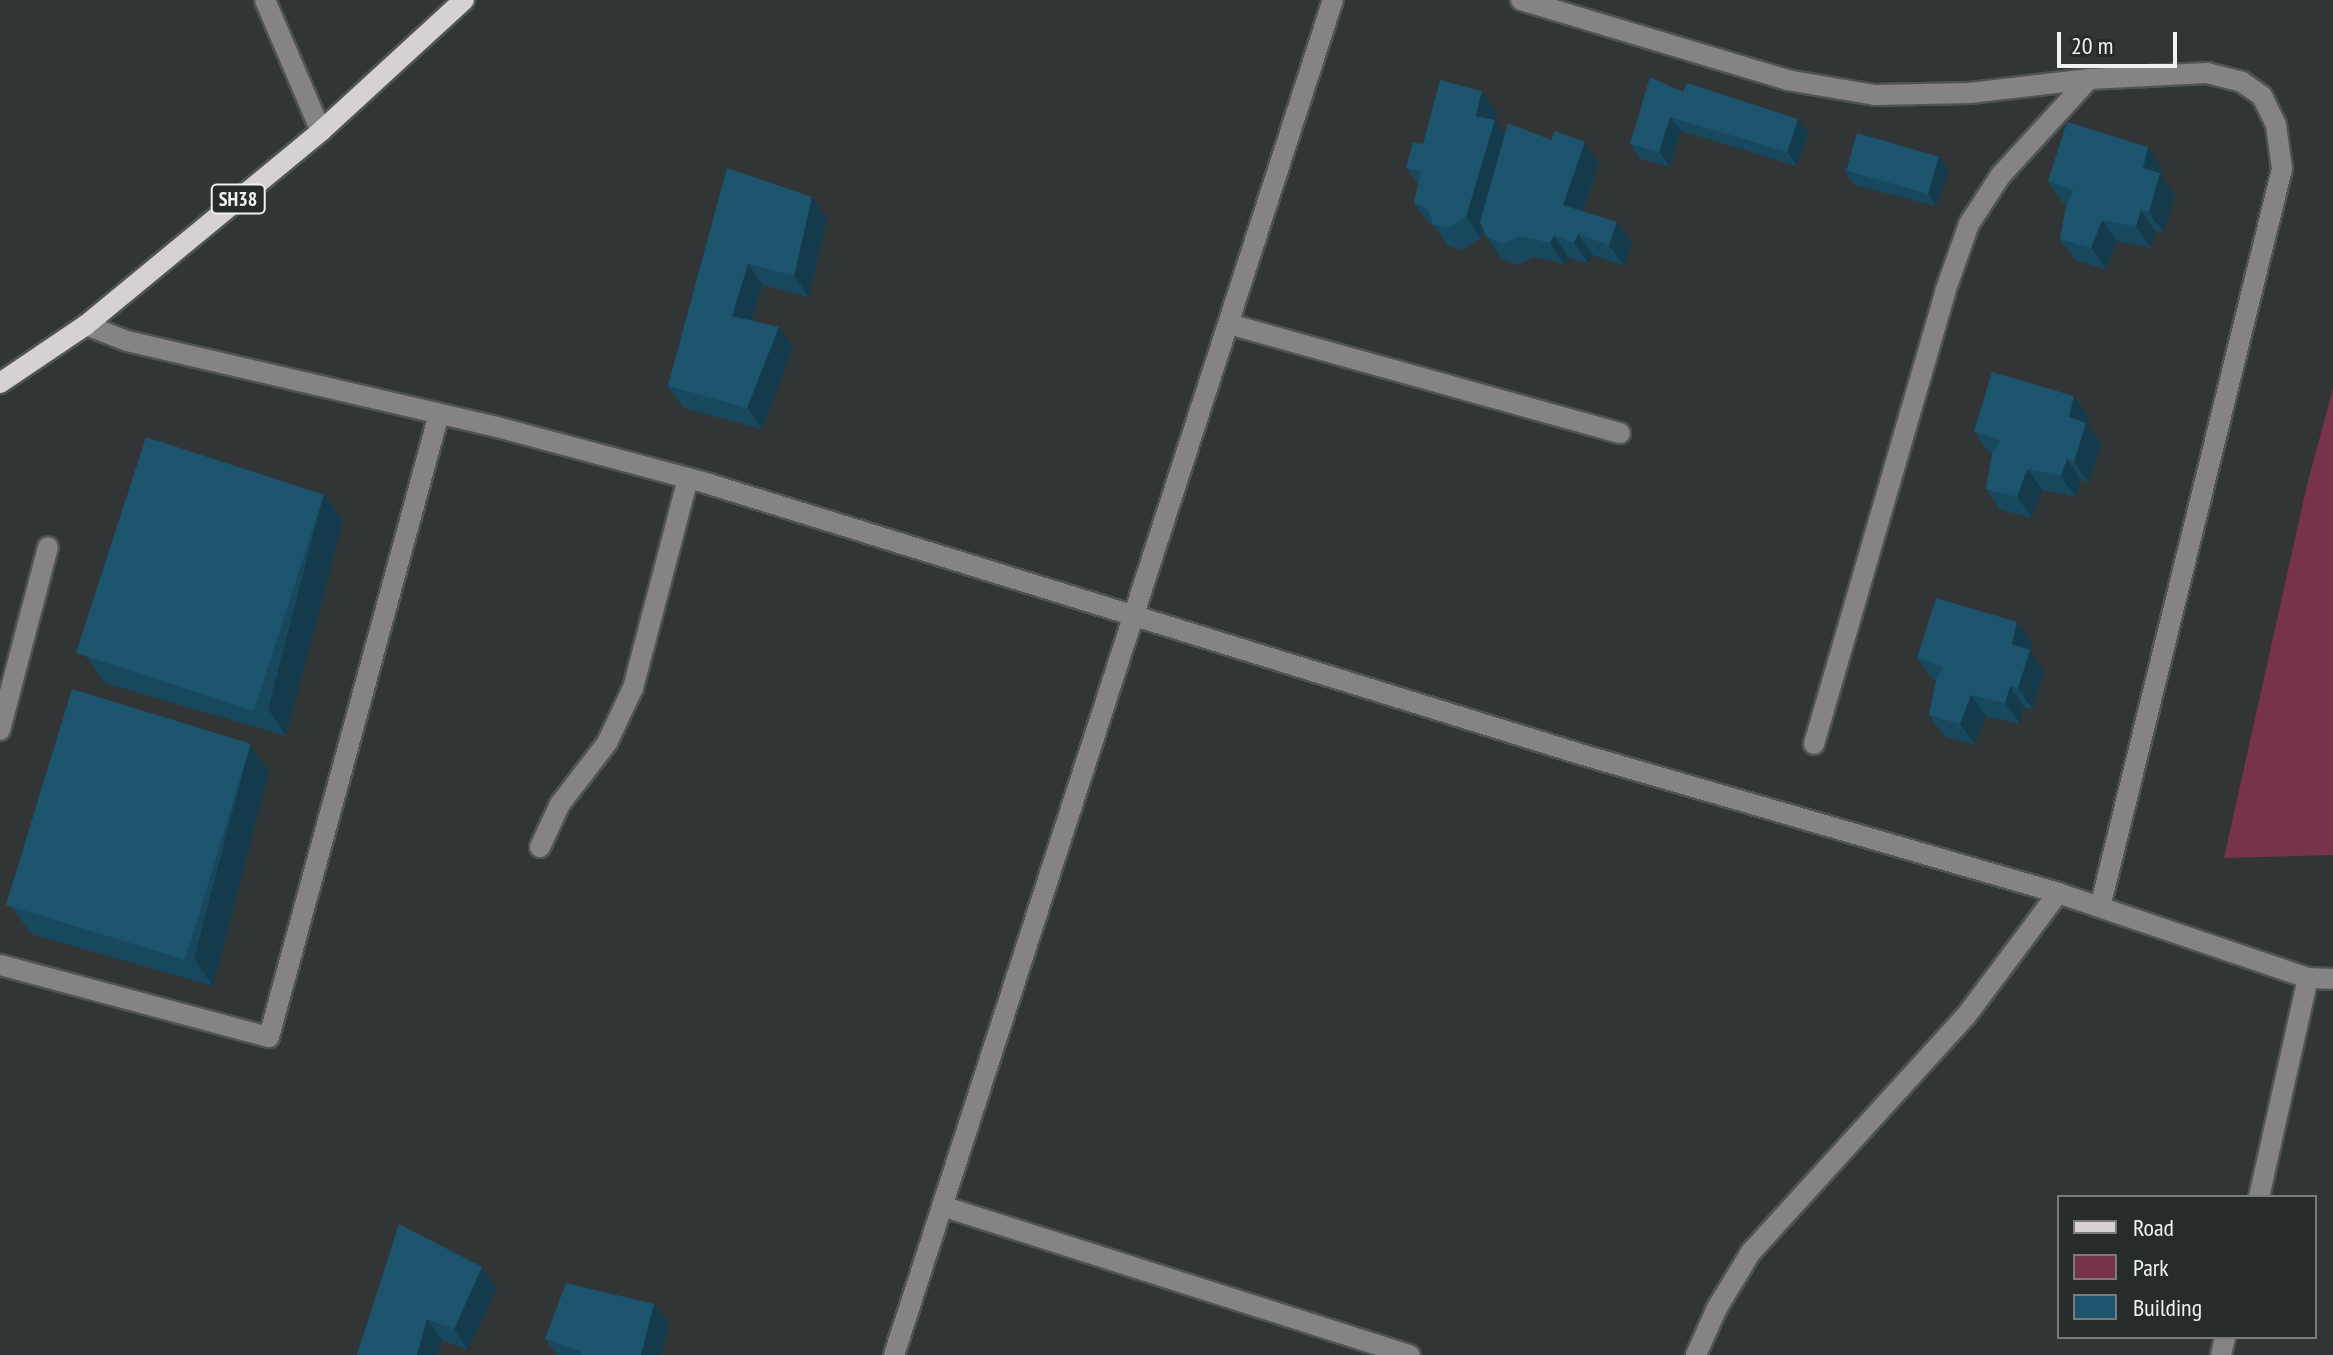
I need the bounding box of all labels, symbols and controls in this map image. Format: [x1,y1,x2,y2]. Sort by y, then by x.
scale bar [2061,16,2181,66]
text: 20 m [2071,30,2113,61]
road number: SH38 [210,183,266,215]
legend [2057,1195,2317,1339]
text: Road [2133,1212,2174,1243]
text: Park [2133,1252,2169,1283]
text: Building [2133,1292,2202,1323]

